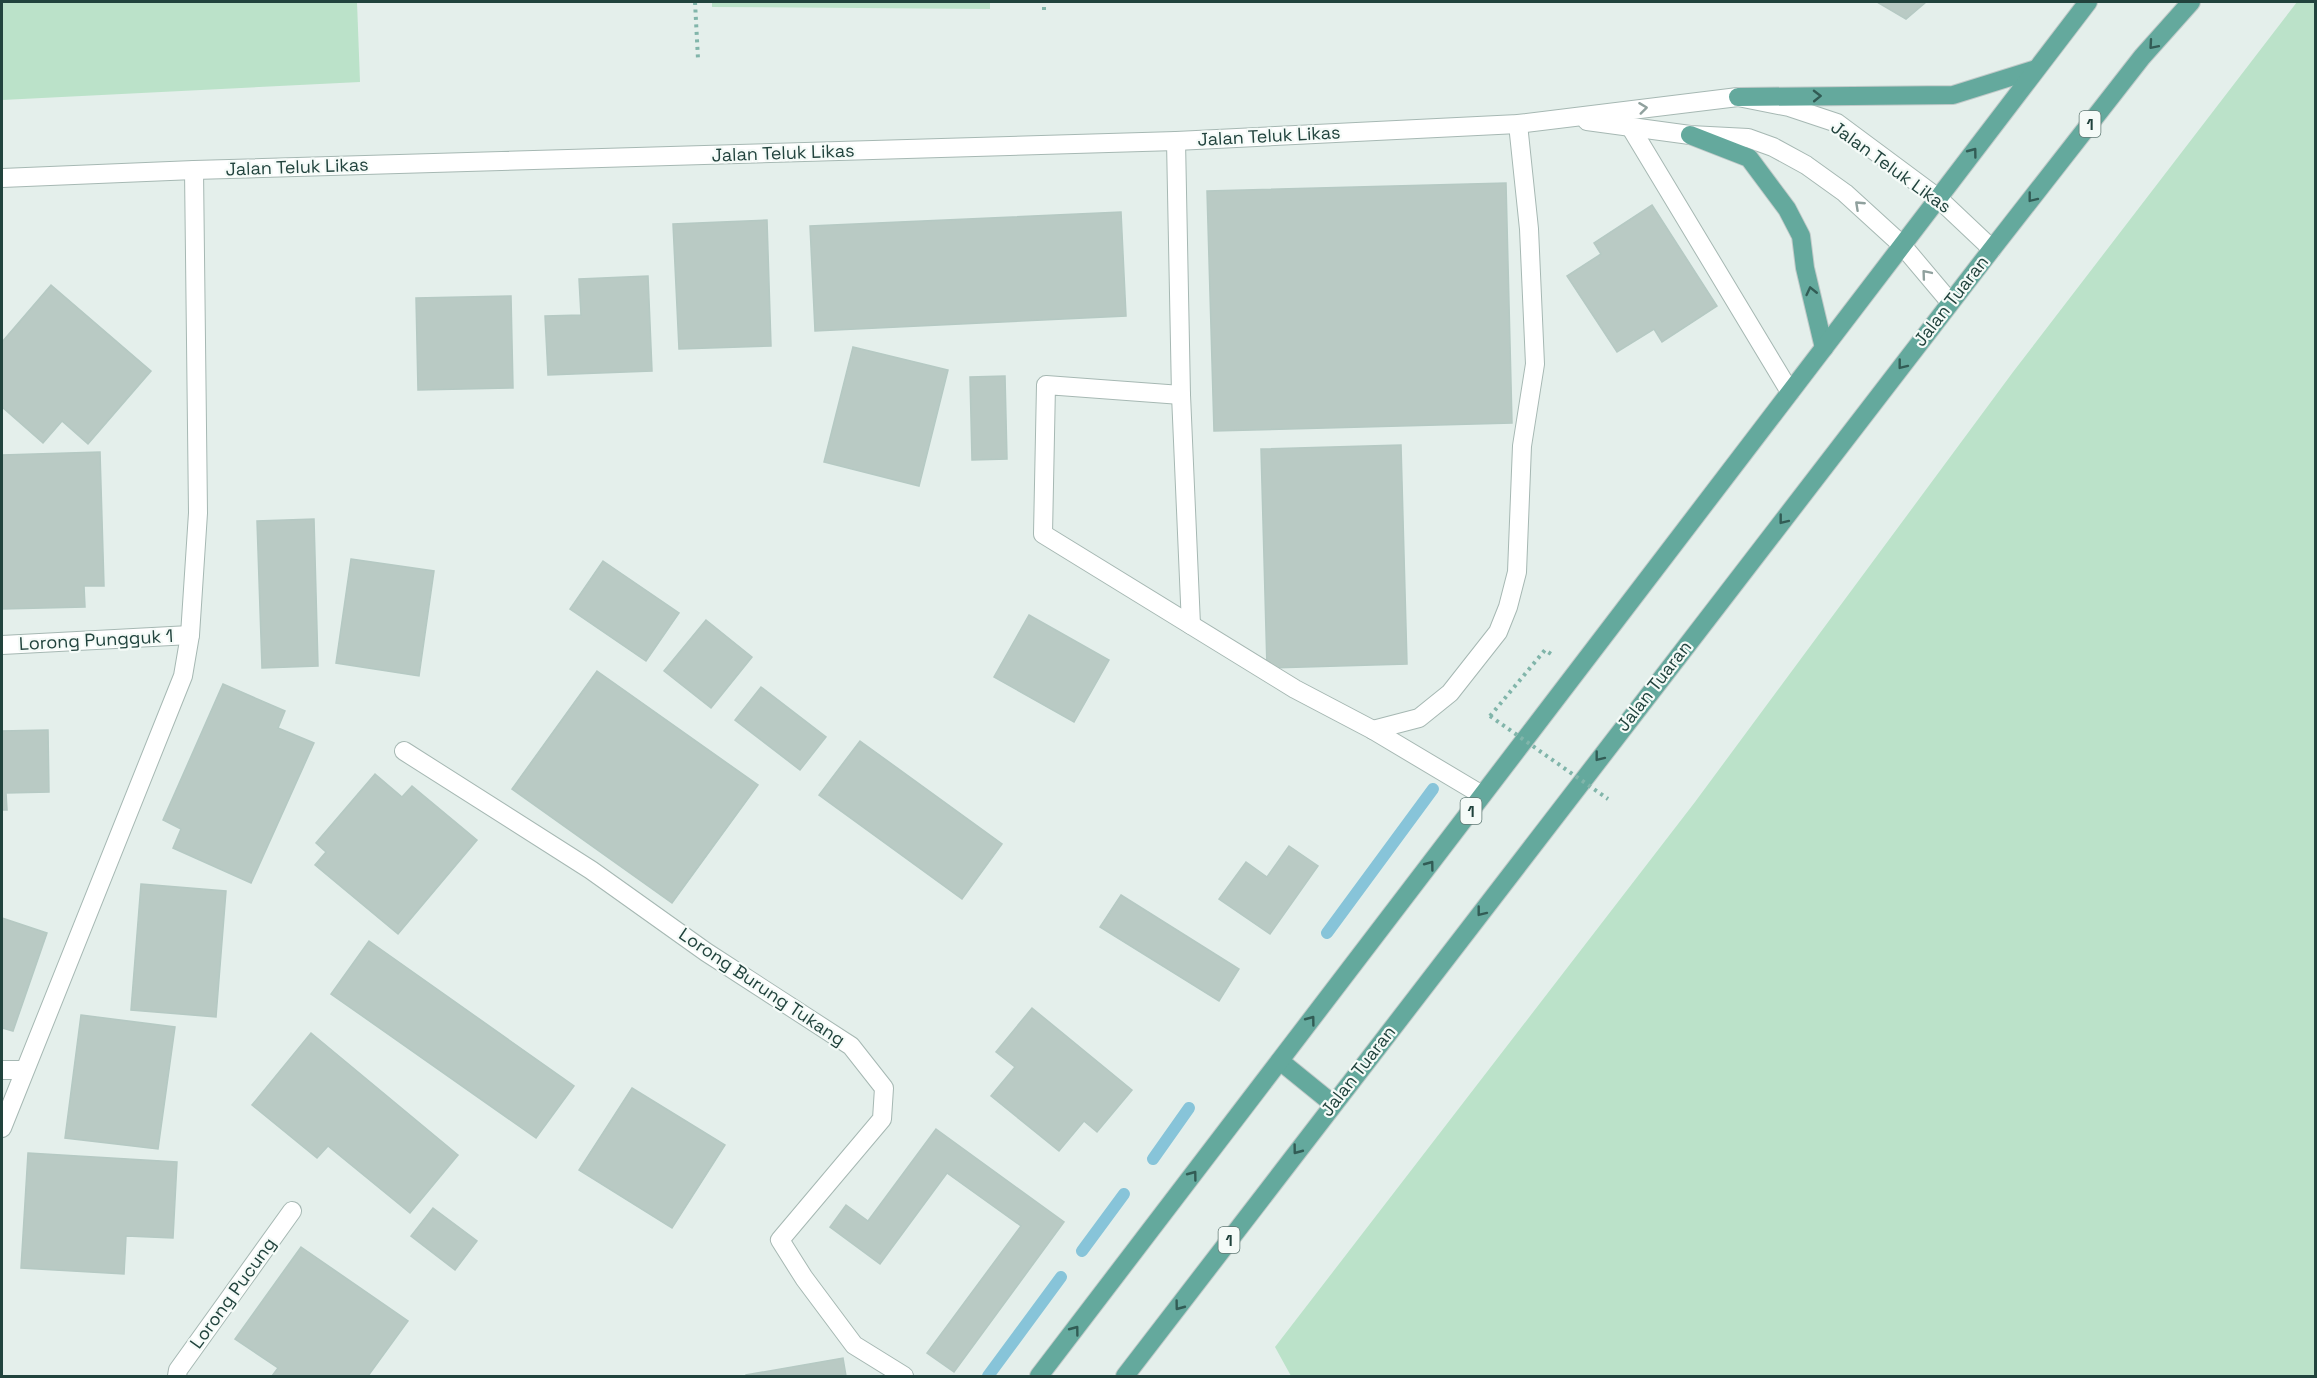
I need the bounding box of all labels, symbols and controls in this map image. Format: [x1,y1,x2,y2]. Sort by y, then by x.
one-way arrow [2149,38,2160,49]
one-way arrow [1813,90,1822,103]
one-way arrow [1639,103,1648,115]
road number: 1 [2080,111,2100,137]
street label: Jalan Teluk Likas [1827,115,1956,218]
street label: Jalan Teluk Likas [1197,120,1341,151]
street label: Jalan Teluk Likas [711,139,855,166]
one-way arrow [1966,147,1977,158]
street label: Jalan Teluk Likas [225,153,369,180]
one-way arrow [2028,191,2039,202]
one-way arrow [1855,201,1865,212]
street label: Jalan Tuaran [1908,251,1993,351]
one-way arrow [1922,270,1933,281]
one-way arrow [1805,286,1818,296]
one-way arrow [1898,359,1909,370]
one-way arrow [1779,513,1790,524]
street label: Lorong Pungguk 1 [18,624,174,655]
street label: Jalan Tuaran [1611,636,1696,736]
one-way arrow [1596,750,1607,761]
road number: 1 [1460,798,1482,824]
one-way arrow [1422,860,1433,871]
one-way arrow [1477,905,1488,916]
street label: Lorong Burung Tukang [675,922,850,1051]
one-way arrow [1304,1015,1315,1026]
street label: Jalan Tuaran [1315,1021,1400,1121]
one-way arrow [1294,1144,1305,1155]
one-way arrow [1186,1170,1197,1181]
road number: 1 [1218,1227,1240,1253]
street label: Lorong Pucung [185,1233,281,1353]
one-way arrow [1176,1299,1187,1310]
one-way arrow [1067,1326,1078,1337]

